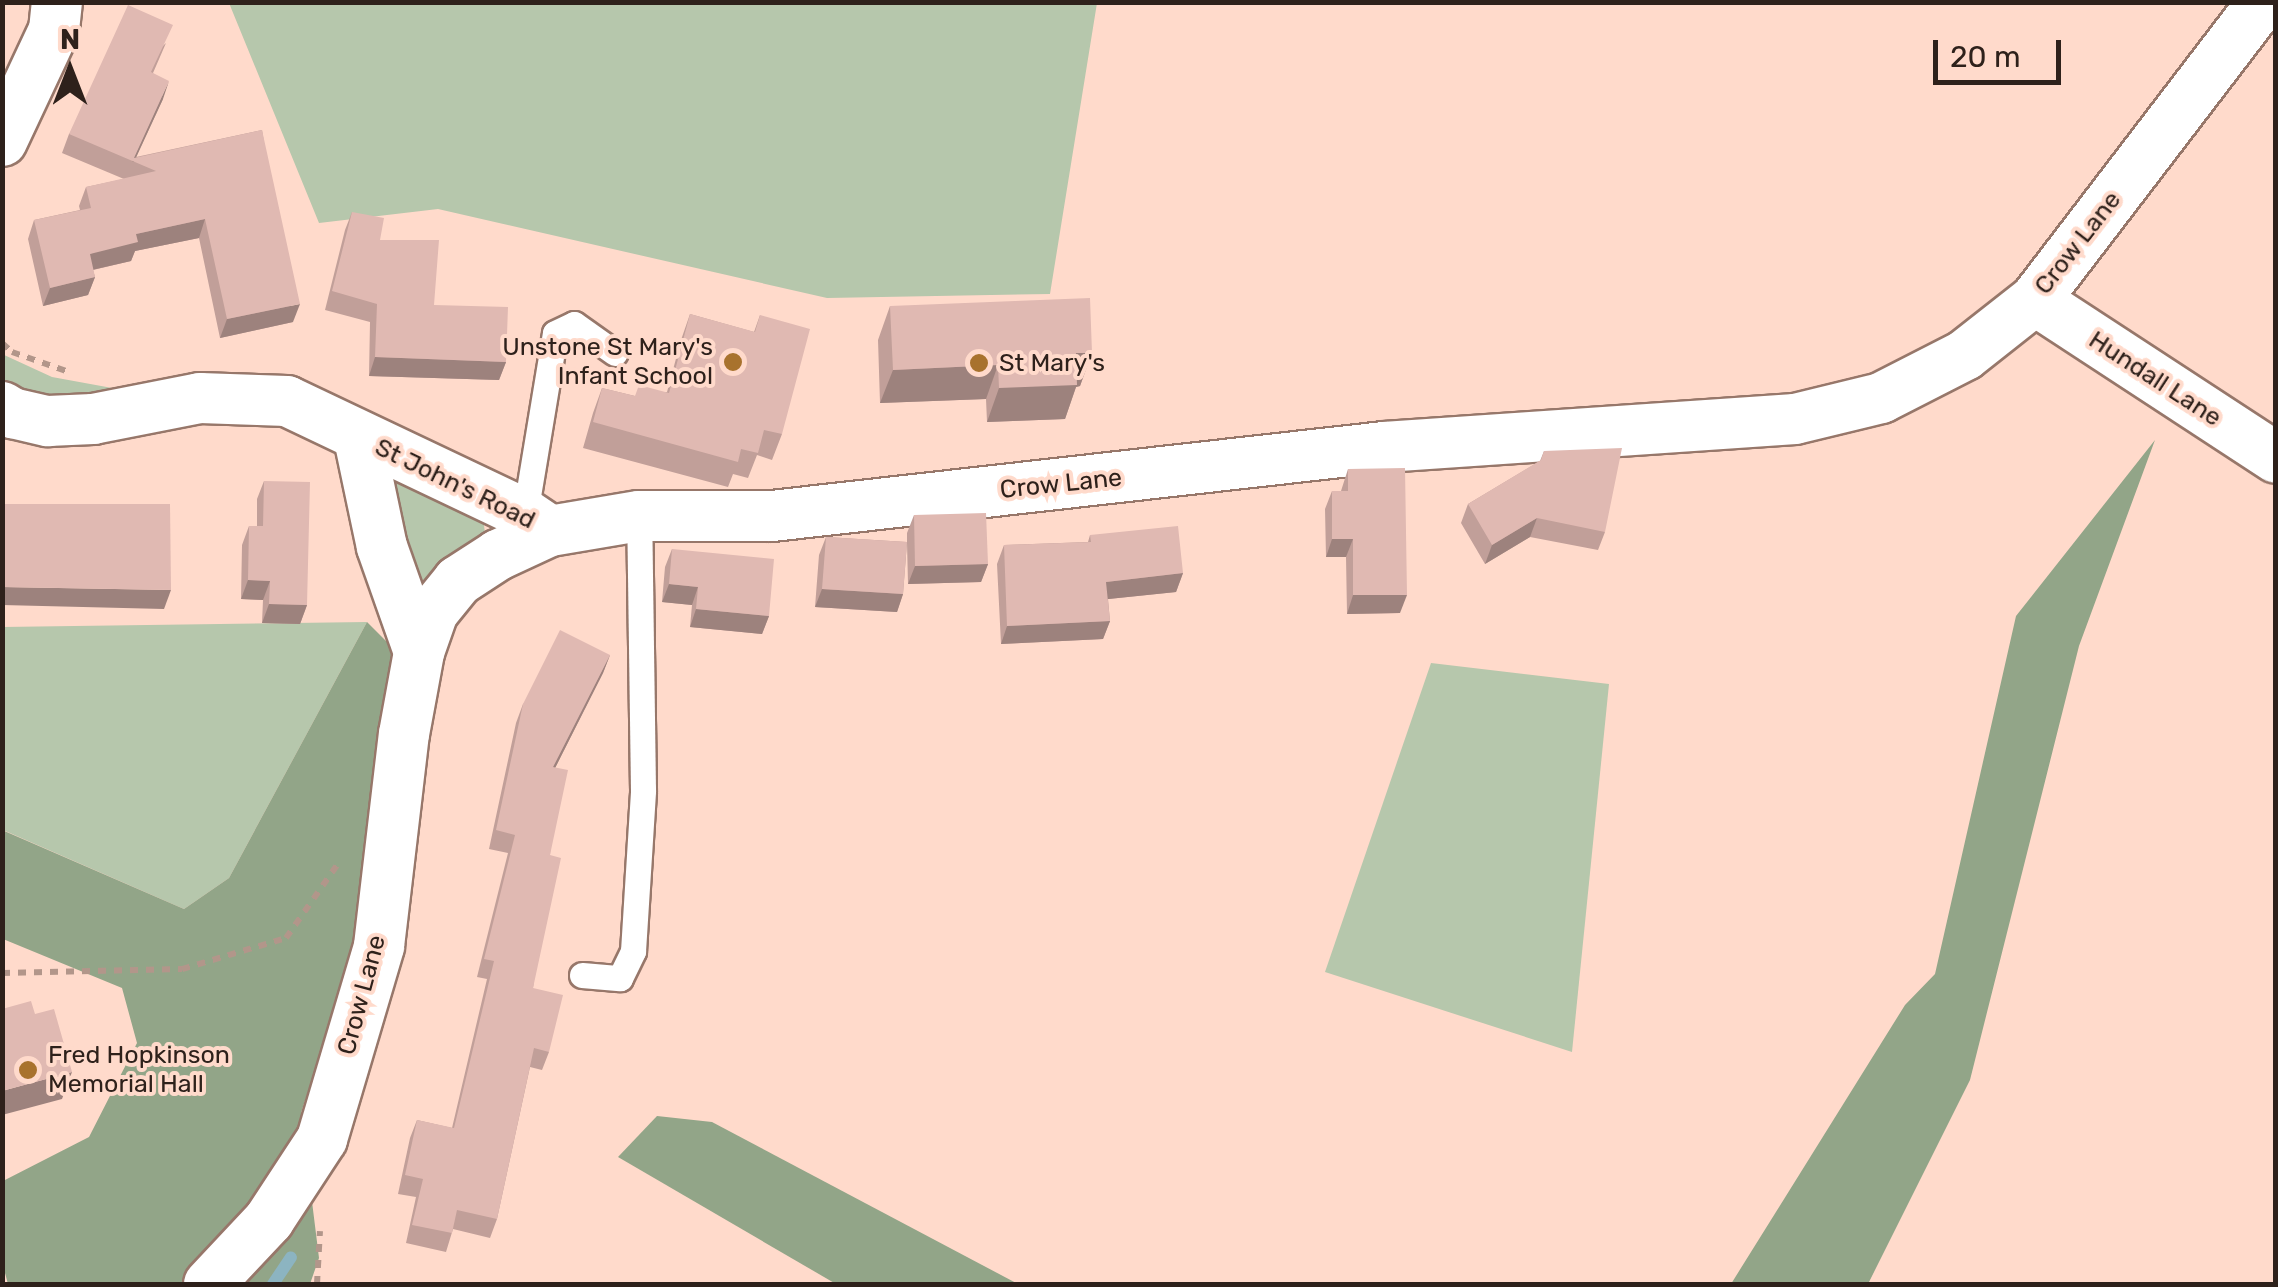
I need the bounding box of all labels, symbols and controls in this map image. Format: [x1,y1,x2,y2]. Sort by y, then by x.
north arrow [20,20,120,120]
scale bar [1938,20,2066,82]
text: N [60,23,80,56]
text: 20 m [1950,39,2021,75]
street label: Crow Lane [2028,185,2128,301]
street label: Hundall Lane [2083,325,2227,433]
place label: Unstone St Mary's Infant School [502,333,713,392]
place label: St Mary's [999,348,1105,378]
marker: Unstone St Mary's Infant School [722,351,744,373]
marker: St Mary's [968,352,990,374]
street label: St John's Road [370,432,540,536]
street label: Crow Lane [998,463,1124,505]
street label: Crow Lane [332,932,392,1058]
place label: Fred Hopkinson Memorial Hall [48,1041,230,1100]
marker: Fred Hopkinson Memorial Hall [17,1059,39,1081]

